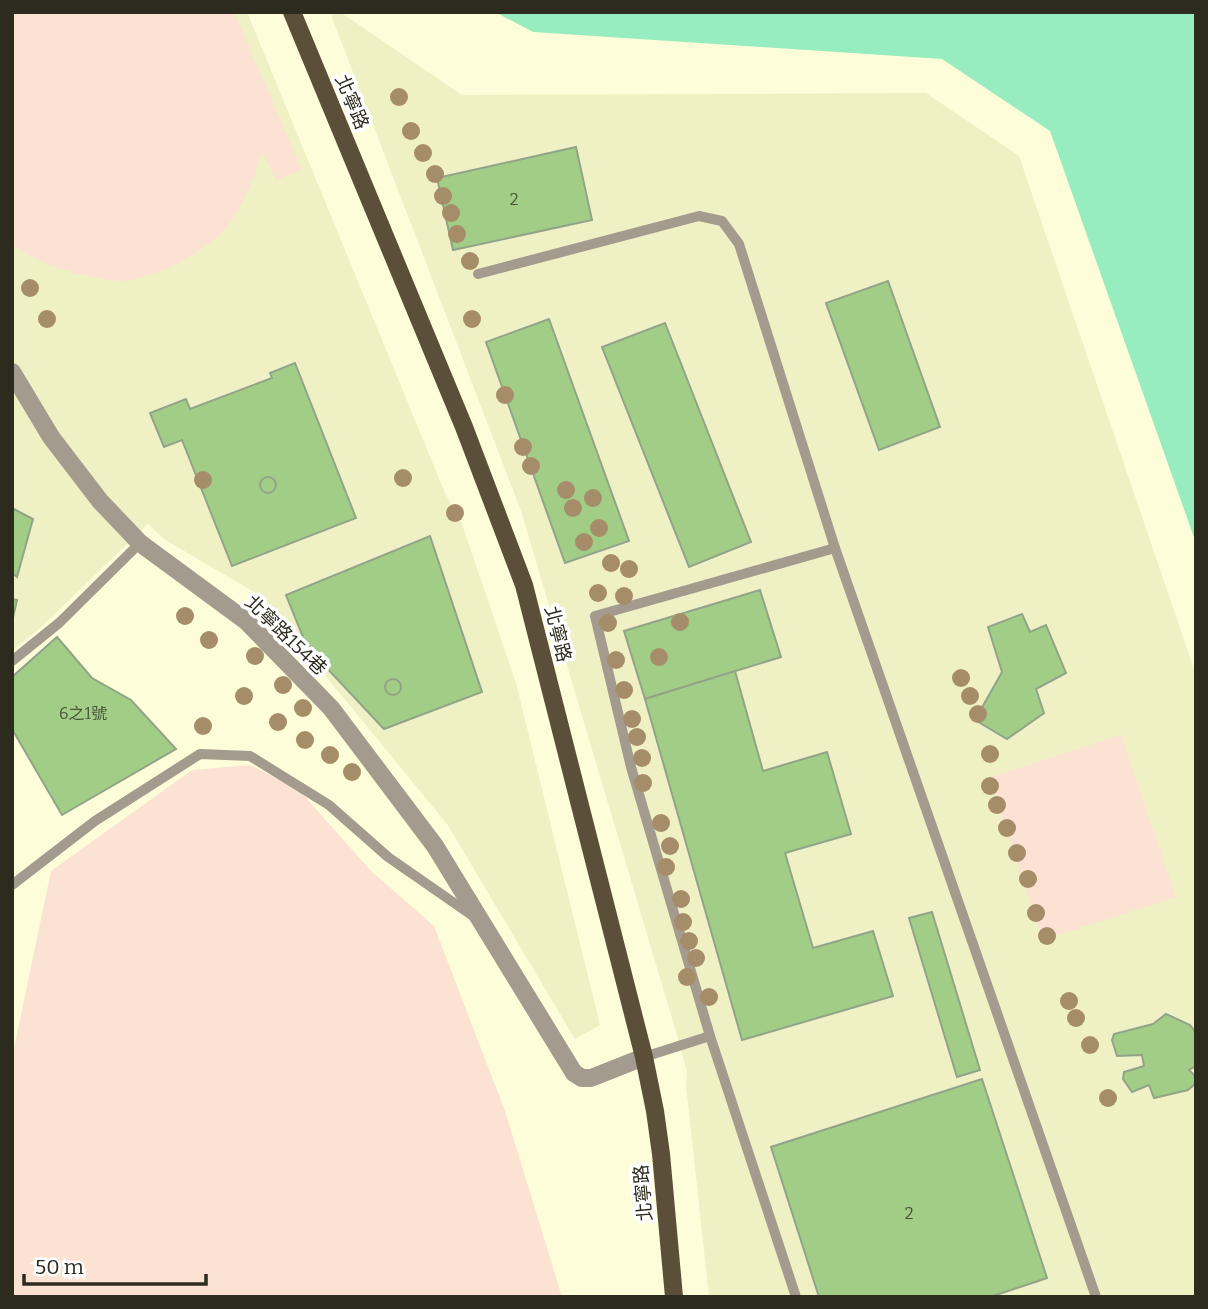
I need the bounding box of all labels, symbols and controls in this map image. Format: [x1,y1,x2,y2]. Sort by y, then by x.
street label: 北寧路 [330,71,374,133]
house number: 2 [510,190,518,209]
street label: 北寧路154巷 [240,590,332,680]
street label: 北寧路 [540,604,576,664]
house number: 6之1號 [59,704,107,723]
street label: 北寧路 [629,1164,657,1222]
house number: 2 [905,1204,913,1223]
scale bar [24,1242,206,1286]
text: 50 m [35,1254,84,1280]

